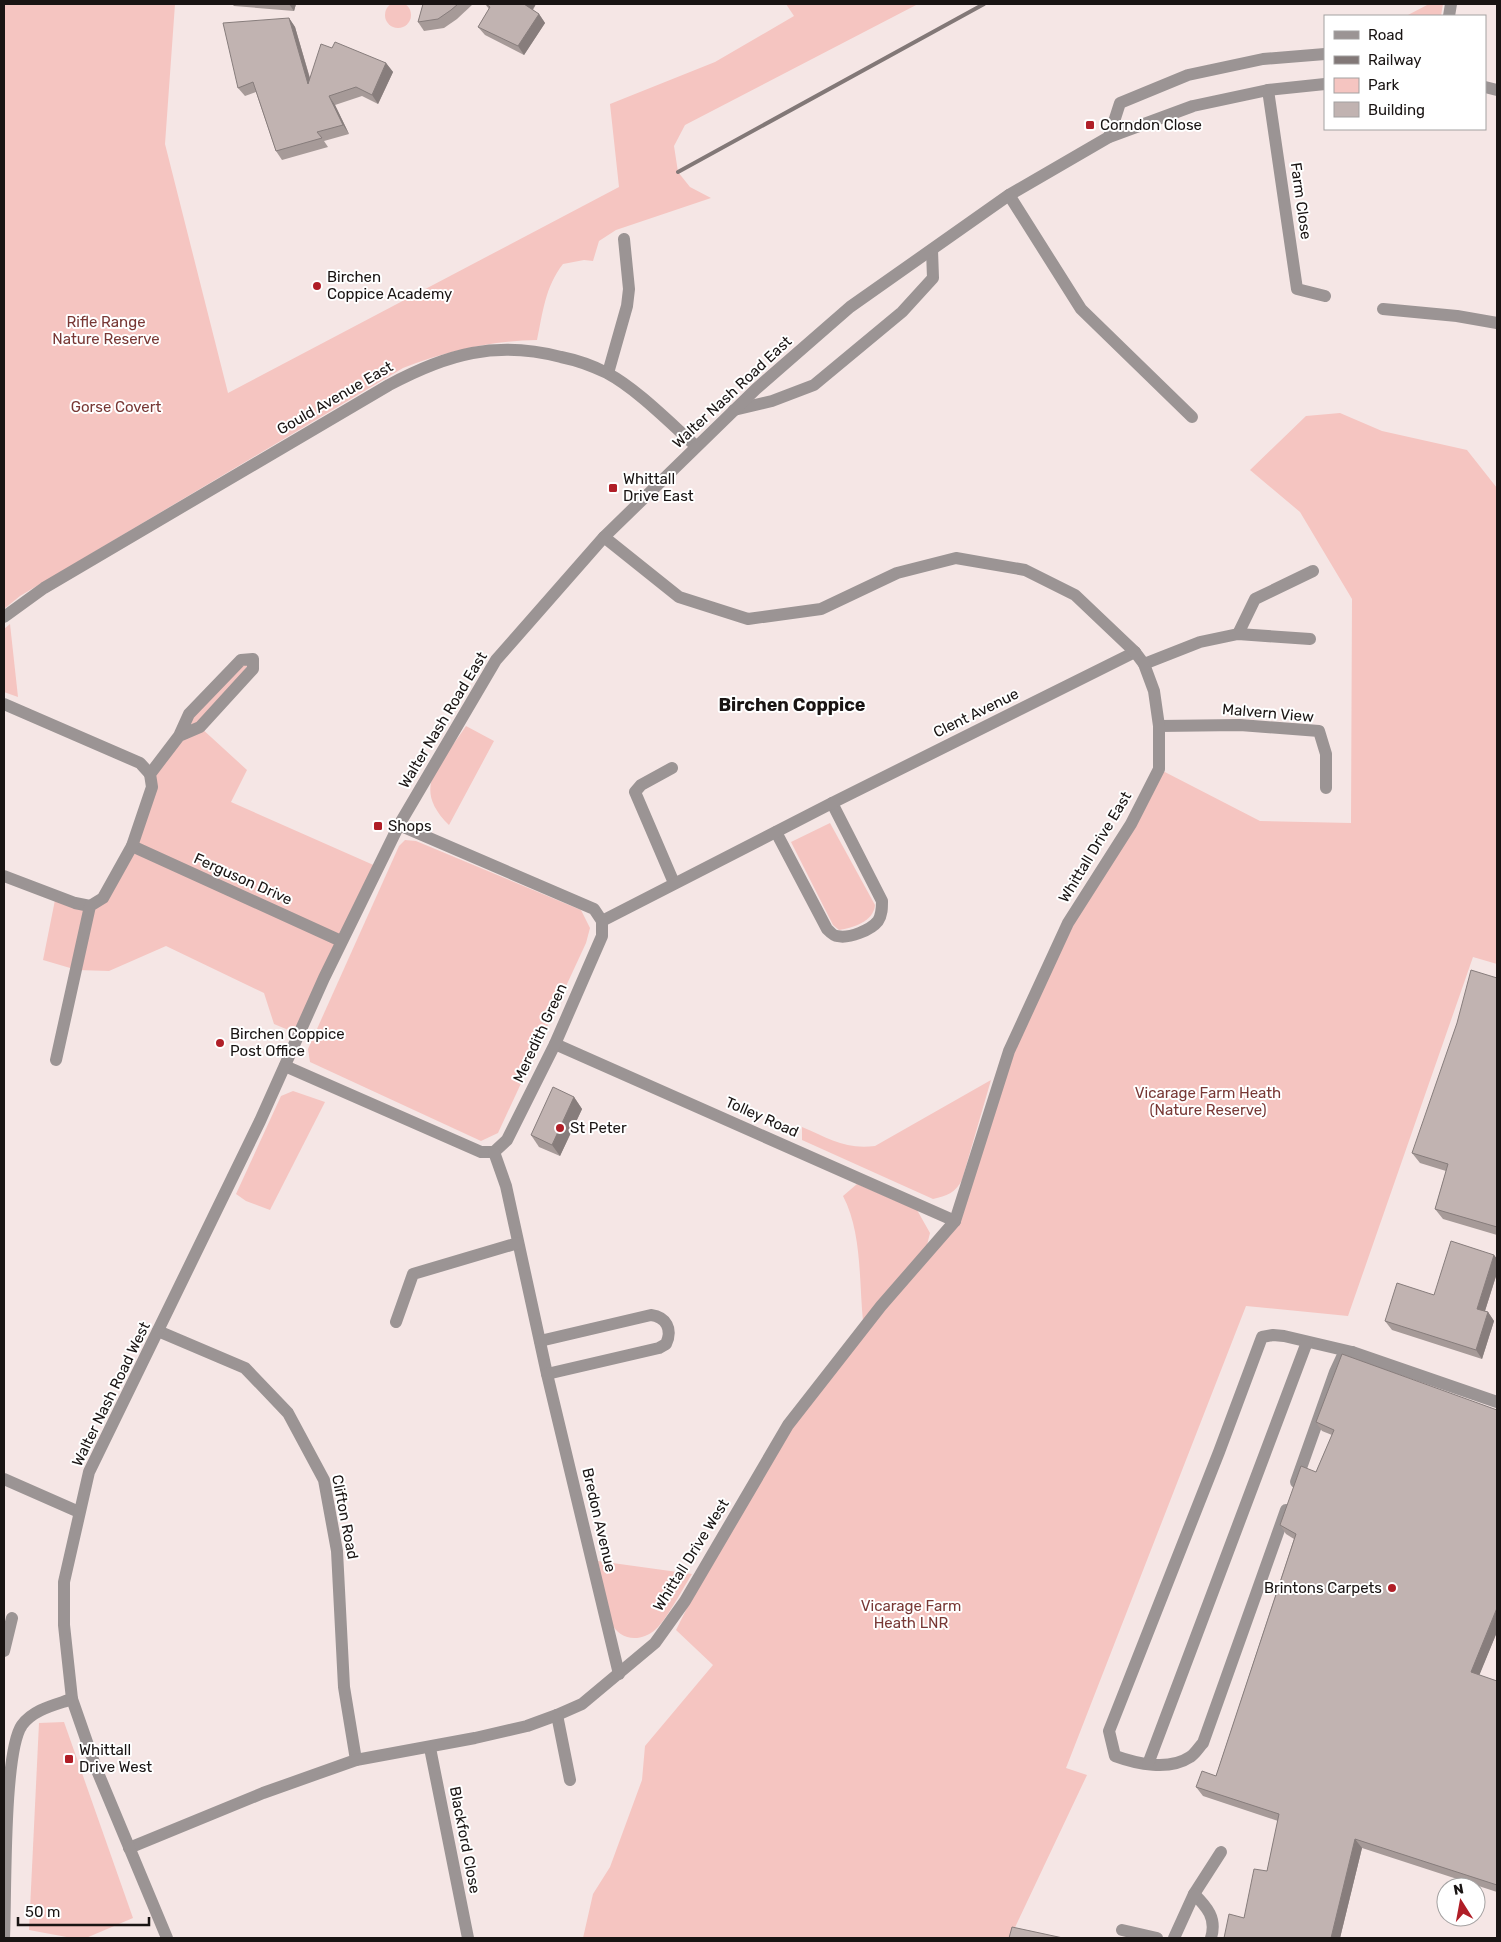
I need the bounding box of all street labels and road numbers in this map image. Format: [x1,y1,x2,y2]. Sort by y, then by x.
street label: Farm Close [1287,161,1315,241]
street label: Walter Nash Road East [669,332,795,452]
street label: Gould Avenue East [274,357,396,438]
street label: Walter Nash Road East [395,648,491,792]
street label: Clent Avenue [930,685,1022,741]
street label: Malvern View [1221,700,1315,726]
street label: Whittall Drive East [1055,788,1135,906]
street label: Ferguson Drive [191,849,295,909]
street label: Meredith Green [509,981,571,1085]
street label: Tolley Road [723,1093,801,1141]
street label: Walter Nash Road West [68,1319,154,1469]
street label: Bredon Avenue [578,1466,620,1574]
street label: Clifton Road [328,1473,362,1561]
street label: Whittall Drive West [649,1495,733,1614]
street label: Blackford Close [446,1785,484,1895]

